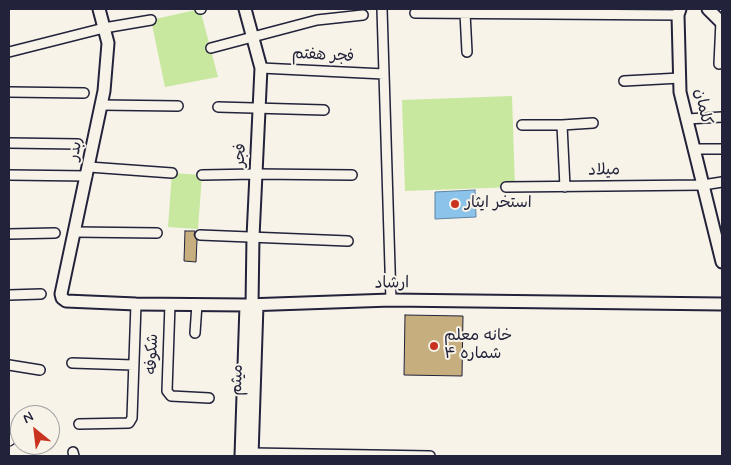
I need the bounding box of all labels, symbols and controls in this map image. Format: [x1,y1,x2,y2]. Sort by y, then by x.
street label: فجر هفتم [291,45,355,67]
street label: کلمان [689,87,715,127]
street label: بدر [65,140,87,162]
street label: فجر [231,143,251,167]
street label: میلاد [588,161,620,181]
place label: استخر ایثار [465,194,532,214]
marker: استخر ایثار [449,198,461,210]
street label: ارشاد [375,274,409,294]
place label: خانه معلم شماره ۴ [444,327,512,365]
street label: شکوفه [143,333,163,375]
marker: خانه معلم شماره ۴ [428,340,440,352]
street label: میثم [228,364,248,396]
north arrow [10,405,60,455]
text: N [20,408,37,428]

